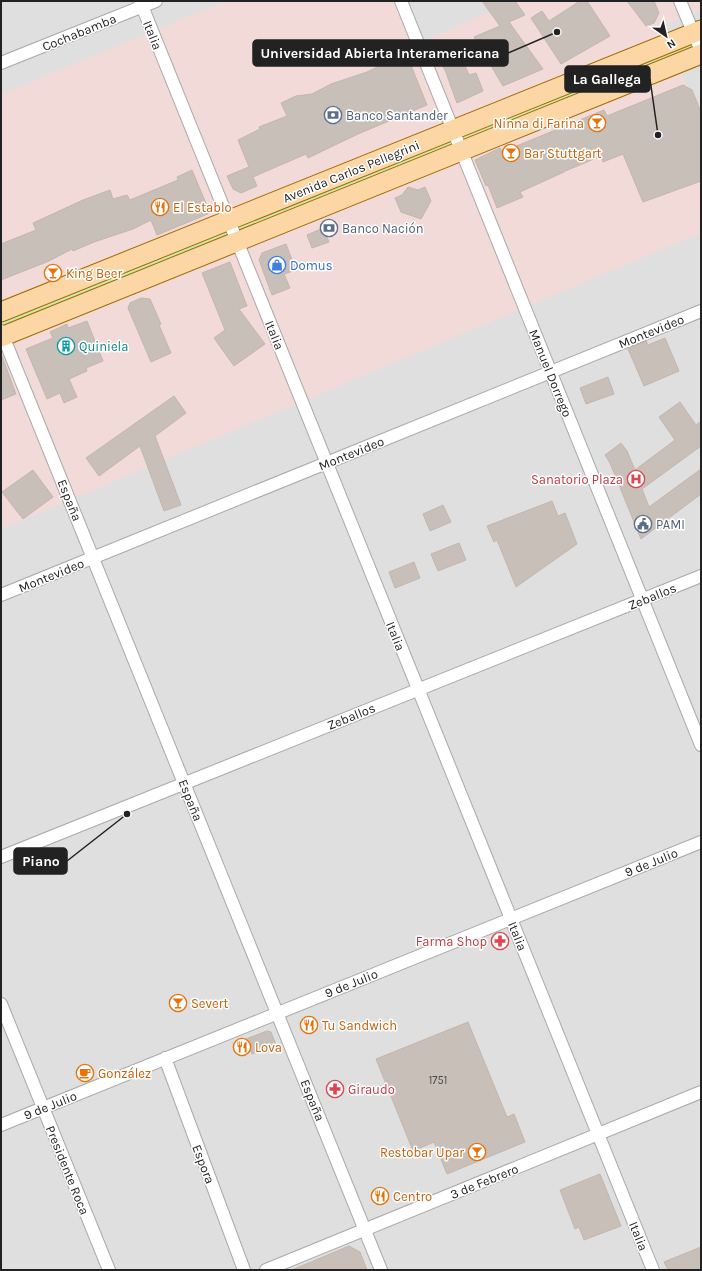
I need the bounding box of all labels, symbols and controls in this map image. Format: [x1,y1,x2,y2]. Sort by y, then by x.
street label: Cochabamba [40,11,118,54]
north arrow [646,16,686,56]
street label: Italia [140,18,165,52]
text: N [664,36,678,51]
callout: Universidad Abierta Interamericana [253,40,508,66]
text: Universidad Abierta Interamericana [260,45,500,62]
callout: La Gallega [565,66,650,92]
text: La Gallega [573,71,641,88]
bank icon: Banco Santander [323,105,343,125]
place label: Banco Santander [346,108,448,123]
bar icon: Ninna di Farina [587,113,607,133]
place label: Ninna di Farina [493,116,584,131]
street label: Avenida Carlos Pellegrini [281,137,422,206]
bar icon: Bar Stuttgart [501,143,521,163]
place label: Bar Stuttgart [524,146,602,161]
restaurant icon: El Establo [150,197,170,217]
place label: El Establo [173,200,232,215]
bank icon: Banco Nación [319,218,339,238]
place label: Banco Nación [342,221,424,236]
shop icon: Domus [267,255,287,275]
place label: Domus [290,258,333,273]
bar icon: King Beer [43,263,63,283]
place label: King Beer [66,266,122,281]
street label: Montevideo [616,312,686,351]
street label: Italia [262,318,287,352]
street label: Manuel Dorrego [526,327,575,419]
building icon: Quiniela [56,336,76,356]
place label: Quiniela [79,339,128,354]
street label: Montevideo [316,434,386,473]
hospital icon: Sanatorio Plaza [626,469,646,489]
place label: Sanatorio Plaza [531,472,623,487]
street label: España [54,477,85,523]
public building icon: PAMI [633,514,653,534]
place label: PAMI [656,517,685,532]
street label: Montevideo [16,556,86,595]
street label: Zeballos [626,580,679,613]
street label: Italia [383,619,408,653]
street label: Zeballos [325,700,378,733]
street label: España [175,777,206,823]
street label: 9 de Julio [622,845,680,880]
callout: Piano [14,848,67,874]
text: Piano [22,853,60,870]
street label: Italia [505,919,530,953]
pharmacy icon: Farma Shop [490,931,510,951]
place label: Farma Shop [416,934,487,949]
street label: 9 de Julio [322,966,380,1001]
bar icon: Severt [168,993,188,1013]
place label: Severt [191,996,228,1011]
restaurant icon: Tu Sandwich [299,1015,319,1035]
place label: Tu Sandwich [322,1018,397,1033]
restaurant icon: Lova [232,1037,252,1057]
place label: Lova [255,1040,282,1055]
cafe icon: González [75,1063,95,1083]
place label: González [98,1066,151,1081]
house number: 1751 [429,1074,447,1087]
street label: España [297,1077,328,1123]
pharmacy icon: Giraudo [325,1079,345,1099]
place label: Giraudo [348,1082,395,1097]
street label: 9 de Julio [21,1088,79,1123]
street label: Presidente Roca [43,1123,92,1217]
street label: Espora [189,1142,218,1186]
bar icon: Restobar Upar [467,1142,487,1162]
place label: Restobar Upar [380,1145,464,1160]
street label: 3 de Febrero [448,1161,520,1202]
restaurant icon: Centro [370,1186,390,1206]
place label: Centro [393,1189,432,1204]
street label: Italia [626,1219,651,1253]

